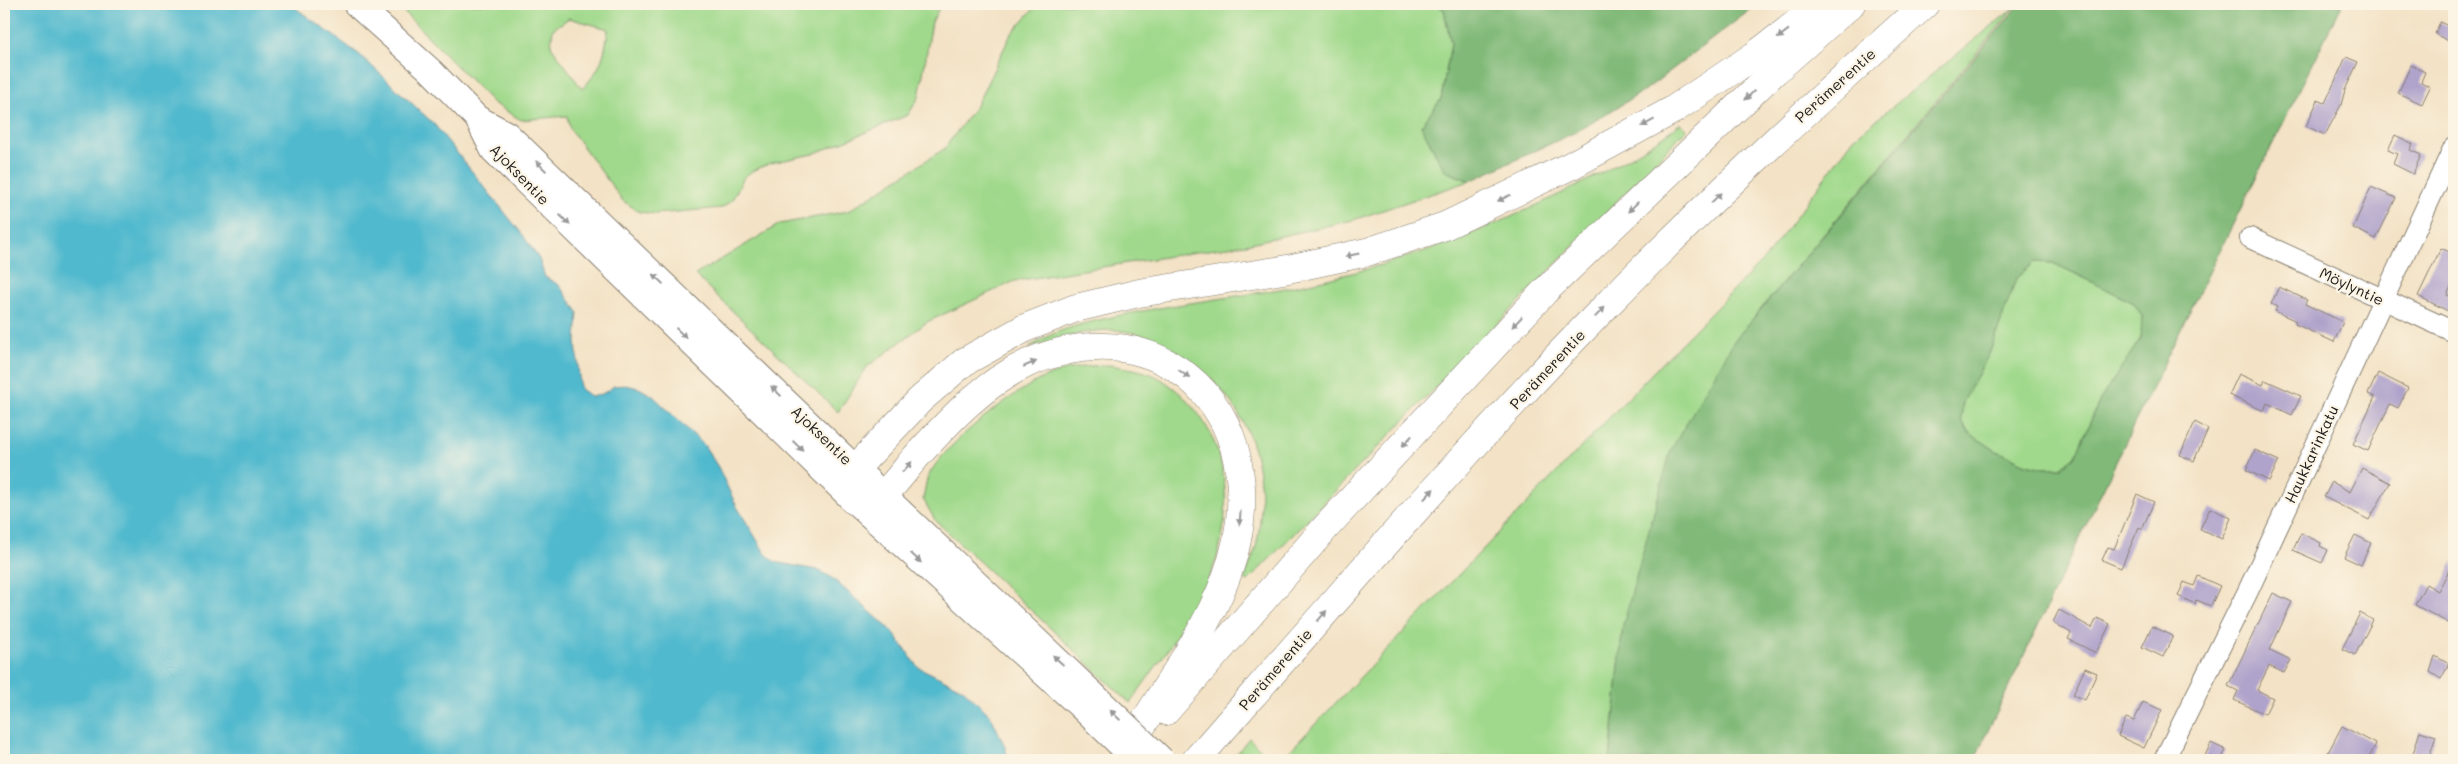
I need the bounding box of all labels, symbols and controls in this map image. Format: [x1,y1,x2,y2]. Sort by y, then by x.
one-way arrow [1777,28,1790,39]
street label: Perämerentie [1790,43,1880,127]
one-way arrow [1744,89,1756,101]
one-way arrow [1641,119,1655,127]
street label: Ajoksentie [486,139,554,209]
one-way arrow [535,160,547,172]
one-way arrow [1710,192,1722,204]
one-way arrow [1497,194,1511,202]
one-way arrow [1627,201,1639,213]
one-way arrow [558,214,570,226]
one-way arrow [1345,251,1360,259]
street label: Möylyntie [2316,262,2388,310]
one-way arrow [652,273,664,285]
one-way arrow [1594,306,1606,318]
one-way arrow [1511,315,1523,327]
street label: Perämerentie [1505,325,1589,413]
one-way arrow [675,327,687,339]
one-way arrow [1023,359,1037,367]
one-way arrow [1177,368,1190,379]
one-way arrow [770,385,782,397]
street label: Ajoksentie [787,401,857,469]
street label: Haukkarinkatu [2280,402,2342,506]
one-way arrow [1401,434,1413,446]
one-way arrow [791,440,803,452]
one-way arrow [901,462,913,474]
one-way arrow [1423,488,1435,500]
one-way arrow [1236,510,1244,526]
one-way arrow [910,552,922,564]
one-way arrow [1316,610,1327,622]
street label: Perämerentie [1234,624,1316,714]
one-way arrow [1052,654,1064,666]
one-way arrow [1109,709,1121,721]

